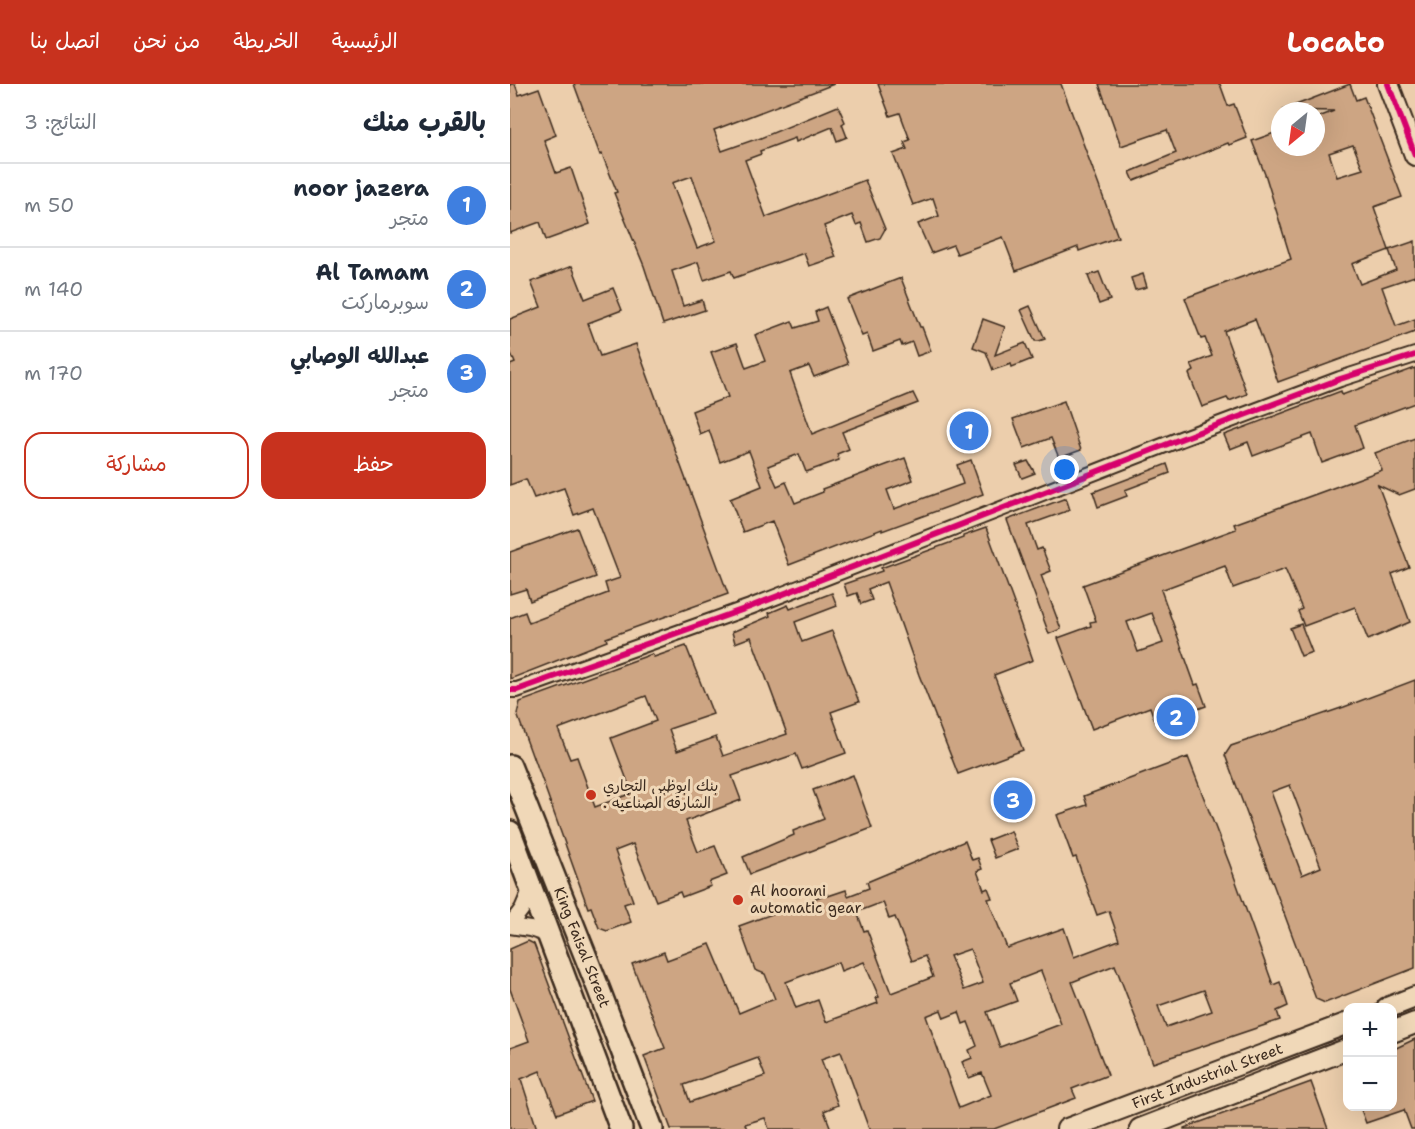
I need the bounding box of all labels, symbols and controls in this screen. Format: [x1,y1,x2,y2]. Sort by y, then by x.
text: Locato [1287,23,1385,61]
text: اتصل بنا [30,27,100,55]
text: من نحن [133,27,200,55]
text: الخريطة [233,27,299,55]
text: الرئيسية [332,27,398,55]
north arrow [1271,102,1325,156]
text: بالقرب منك [363,104,486,139]
text: النتائج: 3 [24,109,97,135]
text: noor jazera [293,174,429,203]
text: 50 m [24,192,74,218]
text: 1 [462,192,471,218]
text: متجر [390,205,429,231]
text: Al Tamam [315,258,429,287]
text: 140 m [24,276,83,302]
text: 2 [460,276,474,302]
text: سوبرماركت [341,289,429,315]
text: عبدالله الوصابي [290,341,429,370]
text: 170 m [24,360,83,386]
text: 3 [460,360,474,386]
text: متجر [390,377,429,403]
pin: 1 [950,408,988,454]
button: مشاركة [24,432,249,499]
button: حفظ [261,432,486,499]
your location [1050,455,1079,484]
pin: 2 [1156,694,1196,740]
place label: بنك ابوظبي التجاري . الشارقه الصناعيه [603,776,718,813]
pin: 3 [994,778,1032,822]
marker: بنك ابوظبي التجاري . الشارقه الصناعيه [584,788,598,802]
place label: Al hoorani automatic gear [750,881,862,918]
street label: King Faisal Street [549,884,615,1010]
marker: Al hoorani automatic gear [731,893,745,907]
map controls [1343,1003,1397,1111]
button: + [1343,1003,1397,1057]
street label: First Industrial Street [1129,1039,1286,1114]
button: − [1343,1057,1397,1111]

